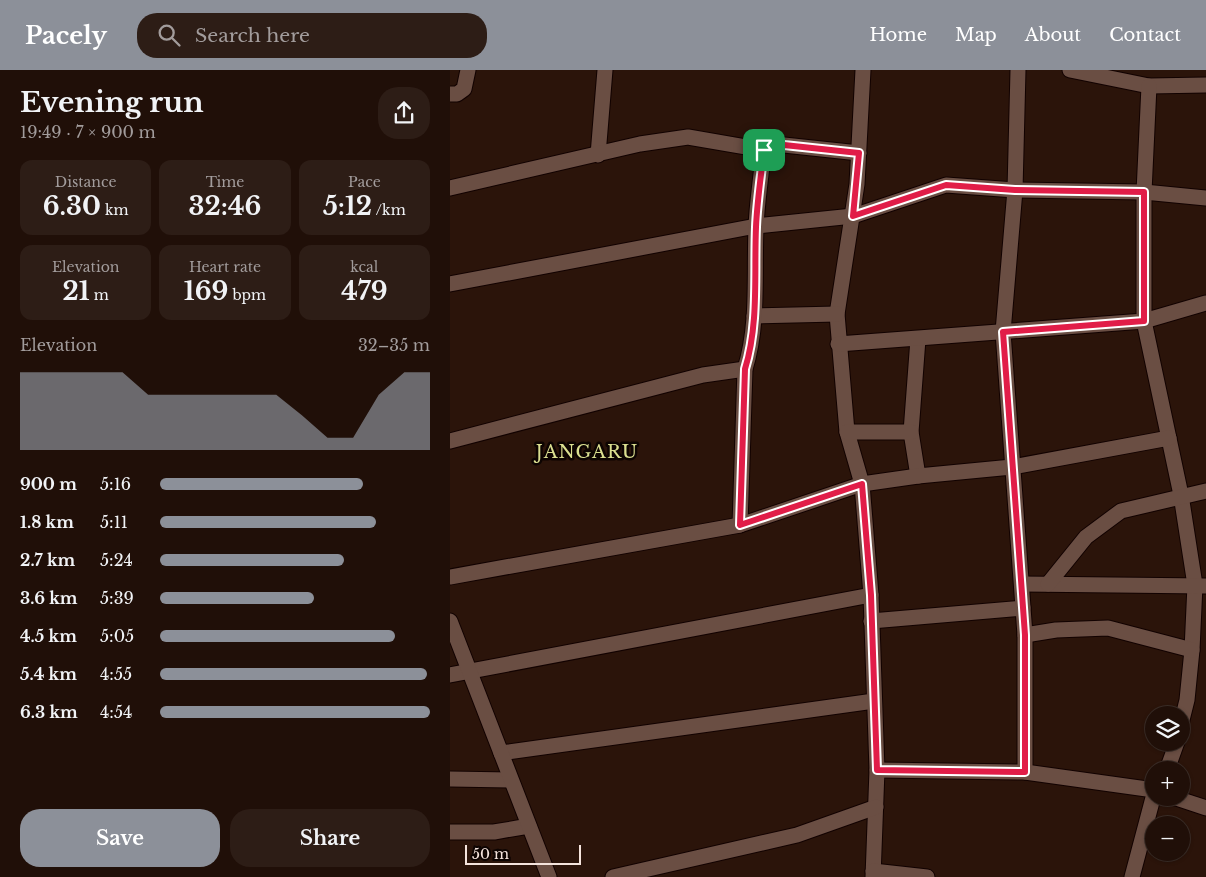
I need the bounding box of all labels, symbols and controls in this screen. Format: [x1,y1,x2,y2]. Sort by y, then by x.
search box [137,13,487,58]
text: Pacely [25,21,107,50]
icon: search [155,21,183,49]
text: Search here [195,24,310,47]
text: Home [869,24,927,46]
text: Map [955,24,997,46]
text: About [1025,24,1081,46]
text: Contact [1109,24,1181,46]
text: Evening run [20,85,204,120]
button: share [378,87,430,139]
text: 19:49 · 7 × 900 m [20,122,156,142]
pin [743,129,785,171]
icon: arrive [750,136,778,164]
text: Distance [55,173,117,191]
text: Time [206,173,244,191]
text: Pace [348,173,381,191]
text: 6.30 [43,191,101,222]
text: 32:46 [189,191,261,222]
text: 5:12 [323,191,372,222]
text: km [101,201,129,219]
text: /km [372,201,406,219]
text: Elevation [52,258,119,276]
text: Heart rate [189,258,261,276]
text: kcal [350,258,378,276]
text: 21 [63,276,90,307]
text: 169 [184,276,228,307]
text: 479 [341,276,388,307]
text: m [90,286,109,304]
text: bpm [228,286,266,304]
text: Elevation [20,335,97,355]
text: 32–35 m [358,335,430,355]
district label: JANGARU [534,441,638,463]
text: 900 m [20,474,77,494]
text: 5:16 [100,474,131,494]
text: 1.8 km [20,512,74,532]
text: 5:11 [100,512,128,532]
text: 2.7 km [20,550,75,570]
text: 5:24 [100,550,133,570]
text: 3.6 km [20,588,78,608]
text: 5:39 [100,588,134,608]
text: 4.5 km [20,626,77,646]
text: 5:05 [100,626,134,646]
text: 5.4 km [20,664,77,684]
text: 4:55 [100,664,132,684]
text: 6.3 km [20,702,78,722]
text: 4:54 [100,702,132,722]
map controls [1145,706,1190,861]
button: layers [1145,706,1190,751]
button: + [1145,761,1190,806]
button: Save [20,809,220,867]
button: Share [230,809,430,867]
button: − [1145,816,1190,861]
scale bar [465,842,581,865]
text: 50 m [472,845,509,863]

